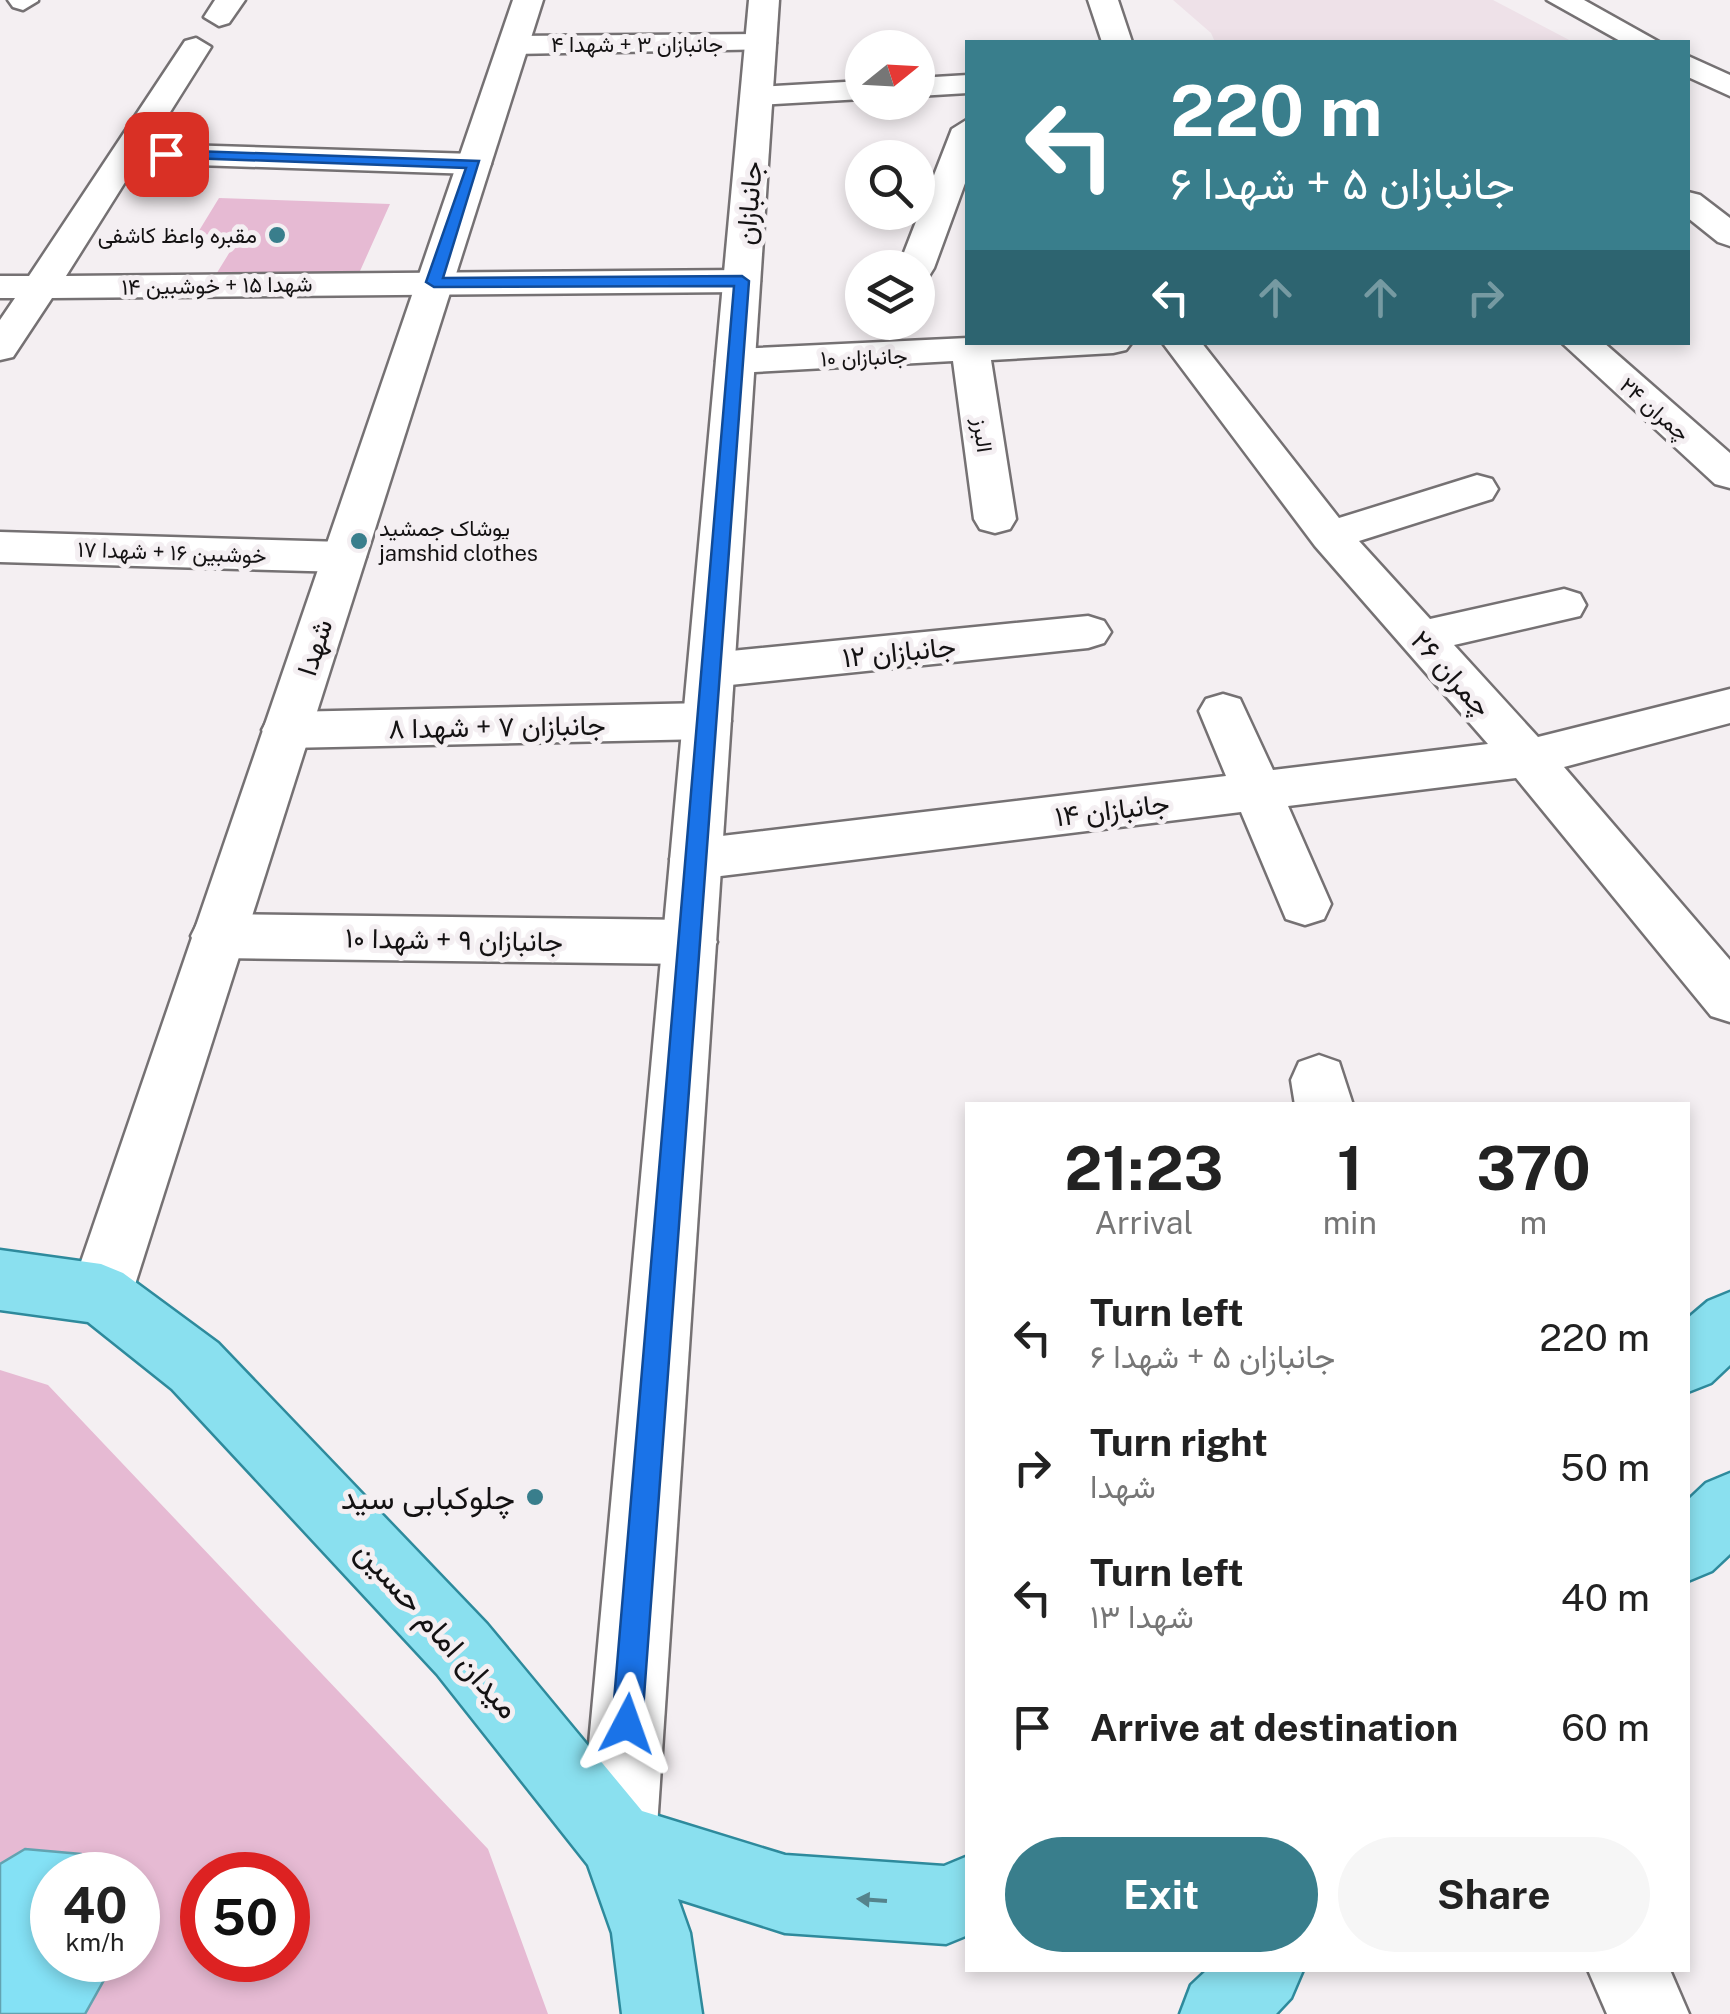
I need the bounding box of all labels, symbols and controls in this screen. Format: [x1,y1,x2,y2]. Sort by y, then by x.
north arrow [845,30,935,120]
map controls [845,30,935,340]
street label: جانبازان ۳ + شهدا ۴ [551,31,723,58]
text: 220 m [1170,69,1383,152]
icon: left [1005,80,1135,210]
pin [124,112,209,197]
icon: arrive [139,127,194,182]
button: search [845,140,935,230]
text: جانبازان ۵ + شهدا ۶ [1170,156,1515,209]
street label: جانبازان [728,160,770,247]
place label: مقبره واعظ کاشفی [98,222,257,249]
marker: مقبره واعظ کاشفی [266,224,288,246]
button: layers [845,250,935,340]
street label: شهدا ۱۵ + خوشبین ۱۴ [121,270,313,301]
icon: left [1143,270,1198,325]
icon: ahead [1248,270,1303,325]
icon: ahead [1353,270,1408,325]
icon: right [1458,270,1513,325]
street label: جانبازان ۱۰ [820,342,908,373]
street label: چمران ۲۴ [1614,372,1695,448]
street label: البرز [967,415,998,454]
place label: پوشاک جمشید jamshid clothes [378,515,538,566]
marker: پوشاک جمشید jamshid clothes [348,530,370,552]
street label: خوشبین ۱۶ + شهدا ۱۷ [77,536,267,569]
street label: شهدا [289,615,340,680]
street label: چمران ۲۶ [1403,623,1499,725]
street label: جانبازان ۱۲ [841,629,958,675]
street label: جانبازان ۷ + شهدا ۸ [388,708,606,746]
street label: جانبازان ۱۴ [1053,786,1171,834]
street label: جانبازان ۹ + شهدا ۱۰ [345,921,563,959]
text: 21:23 [1064,1133,1223,1204]
text: 1 [1337,1133,1363,1204]
text: 370 [1476,1133,1591,1204]
text: Arrival [1094,1204,1193,1241]
text: min [1323,1204,1377,1241]
text: m [1520,1204,1547,1241]
text: Turn left [1090,1290,1244,1335]
icon: left [1005,1310,1060,1365]
text: 220 m [1539,1315,1650,1360]
text: جانبازان ۵ + شهدا ۶ [1090,1338,1335,1375]
text: Turn right [1090,1420,1268,1465]
icon: right [1005,1440,1060,1495]
text: 50 m [1560,1445,1650,1490]
text: شهدا [1090,1468,1156,1505]
place label: چلوکبابی سید [341,1479,515,1520]
marker: چلوکبابی سید [524,1486,546,1508]
street label: میدان امام حسین [346,1532,528,1728]
text: Turn left [1090,1550,1244,1595]
icon: left [1005,1570,1060,1625]
text: 40 m [1561,1575,1650,1620]
text: شهدا ۱۳ [1090,1598,1194,1635]
position arrow [575,1672,679,1776]
icon: arrive [1005,1700,1060,1755]
text: Arrive at destination [1090,1705,1458,1750]
text: 60 m [1561,1705,1650,1750]
button: Exit [1005,1837,1318,1952]
button: Share [1338,1837,1650,1952]
speed limit sign: 50 [180,1852,310,1982]
text: 40 [62,1875,128,1934]
one-way arrow [856,1892,888,1908]
text: km/h [66,1927,124,1957]

